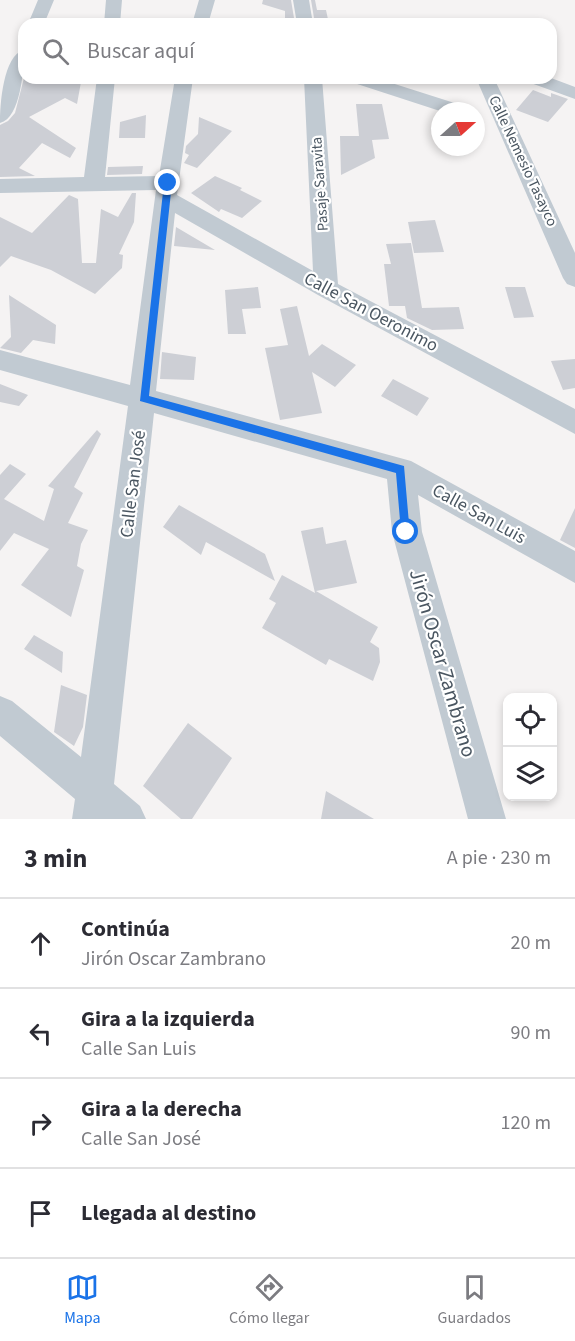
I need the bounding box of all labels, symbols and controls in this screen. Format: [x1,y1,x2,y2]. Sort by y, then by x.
search box [18,18,557,84]
icon: search [39,35,72,68]
text: Buscar aquí [87,35,195,67]
street label: Calle Nemesio Tasayco [483,92,563,230]
north arrow [431,102,485,156]
street label: Pasaje Saravita [306,136,334,232]
route end [154,169,180,195]
street label: Calle San Oeronimo [299,266,443,358]
street label: Calle San José [114,429,152,539]
street label: Calle San Luis [428,478,530,550]
route start [392,518,418,544]
street label: Jirón Oscar Zambrano [402,565,484,761]
map controls [503,693,557,801]
button: locate [503,693,557,747]
button: layers [503,747,557,801]
text: 3 min [24,840,87,877]
text: A pie · 230 m [447,844,551,872]
text: Continúa [81,913,170,945]
icon: ahead [24,927,57,960]
text: 20 m [511,929,551,957]
text: Jirón Oscar Zambrano [81,945,266,973]
text: Gira a la izquierda [81,1003,255,1035]
icon: left [24,1017,57,1050]
text: 90 m [511,1019,551,1047]
text: Calle San Luis [81,1035,196,1063]
text: Gira a la derecha [81,1093,242,1125]
icon: right [24,1107,57,1140]
text: 120 m [501,1109,551,1137]
text: Calle San José [81,1125,201,1153]
icon: arrive [24,1197,57,1230]
text: Llegada al destino [81,1197,256,1229]
tab: Mapa [64,1271,101,1329]
tab: Cómo llegar [229,1271,309,1329]
tab: Guardados [438,1271,511,1329]

